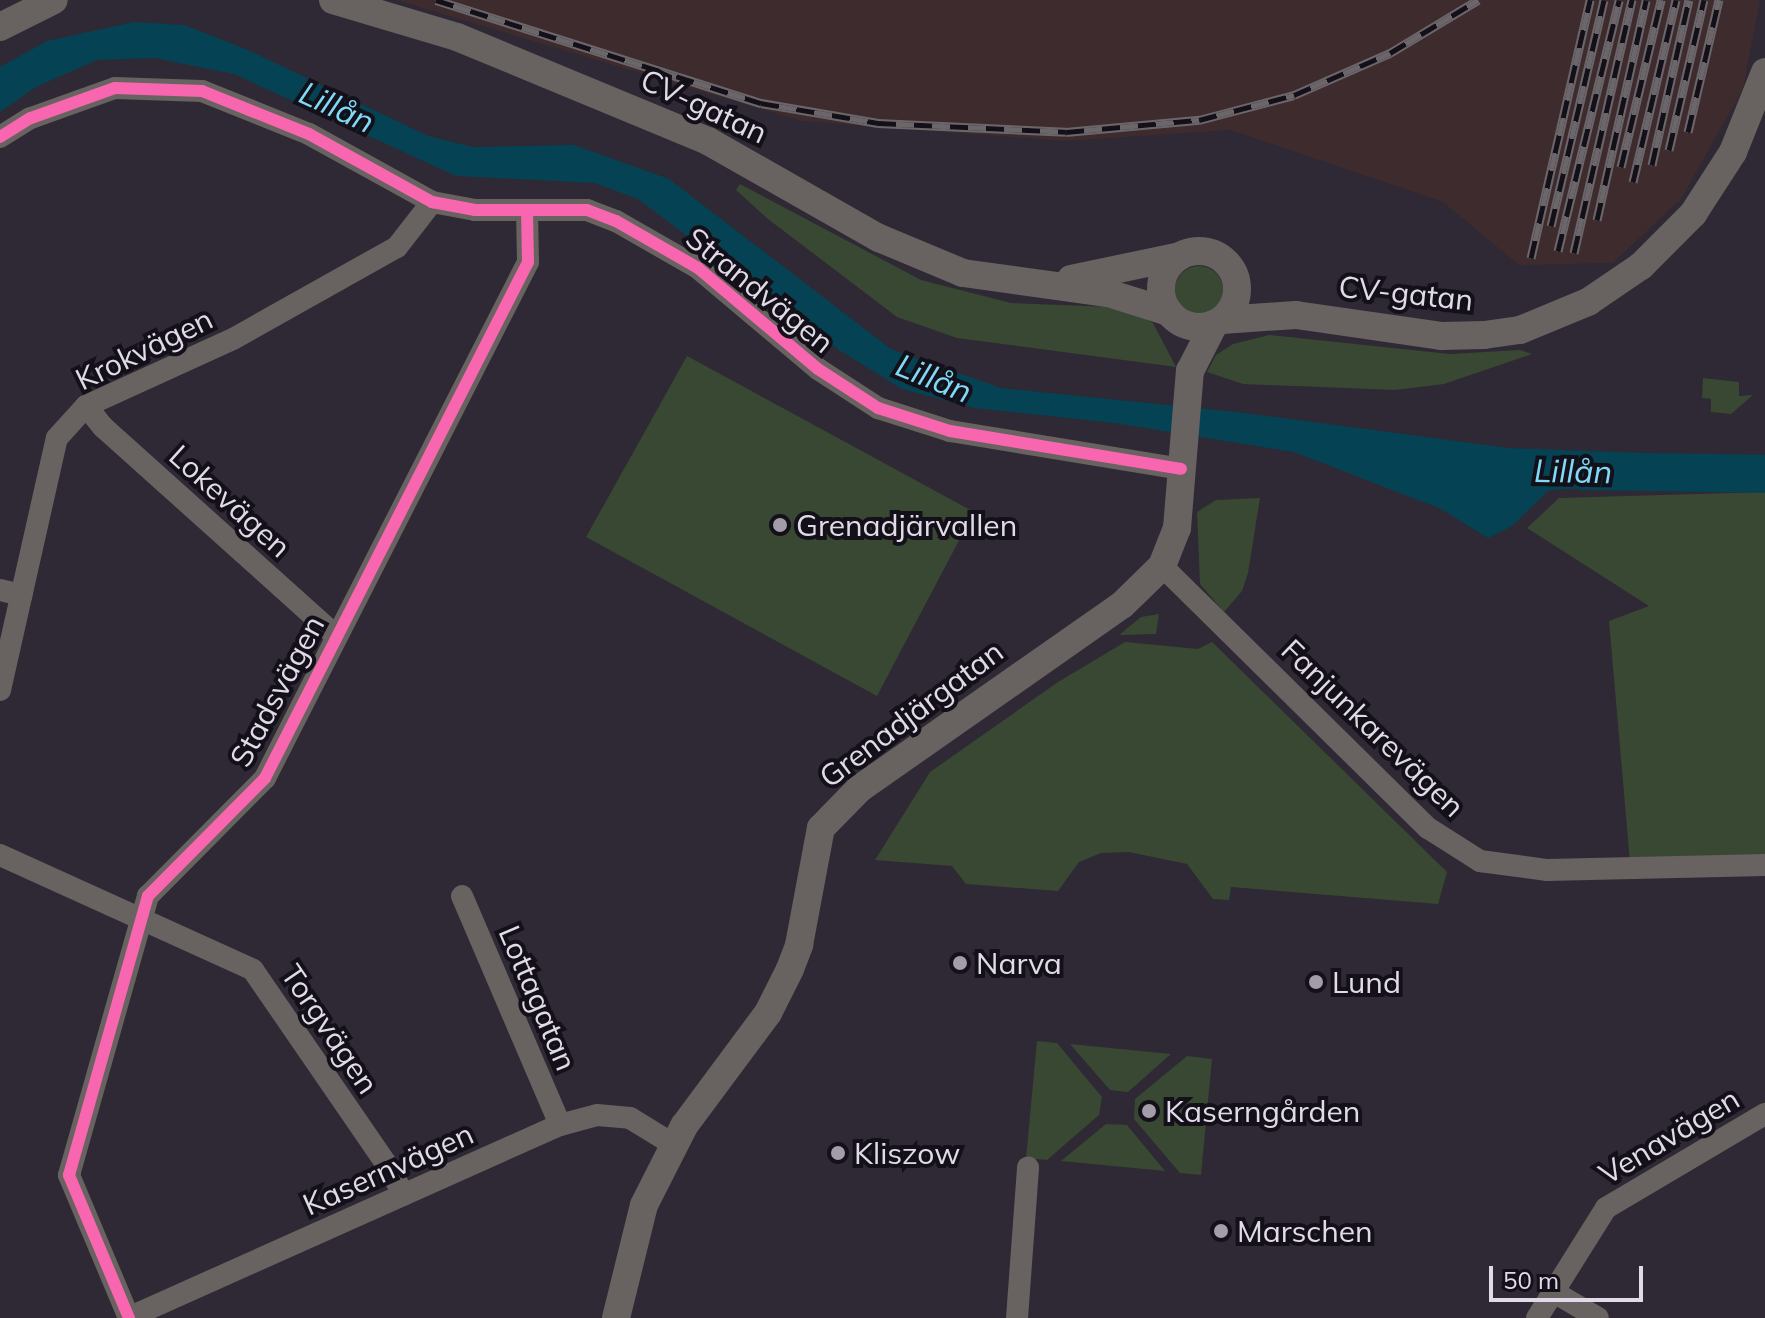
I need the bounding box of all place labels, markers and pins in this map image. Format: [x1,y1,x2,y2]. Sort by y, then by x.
place label: Grenadjärvallen [796,507,1017,543]
marker: Grenadjärvallen [771,516,789,534]
place label: Narva [976,945,1062,981]
marker: Narva [951,954,969,972]
place label: Lund [1332,964,1401,1000]
marker: Lund [1307,973,1325,991]
place label: Kaserngården [1165,1093,1360,1129]
marker: Kaserngården [1140,1102,1158,1120]
place label: Kliszow [854,1135,960,1171]
marker: Kliszow [829,1144,847,1162]
place label: Marschen [1237,1213,1373,1249]
marker: Marschen [1212,1222,1230,1240]

